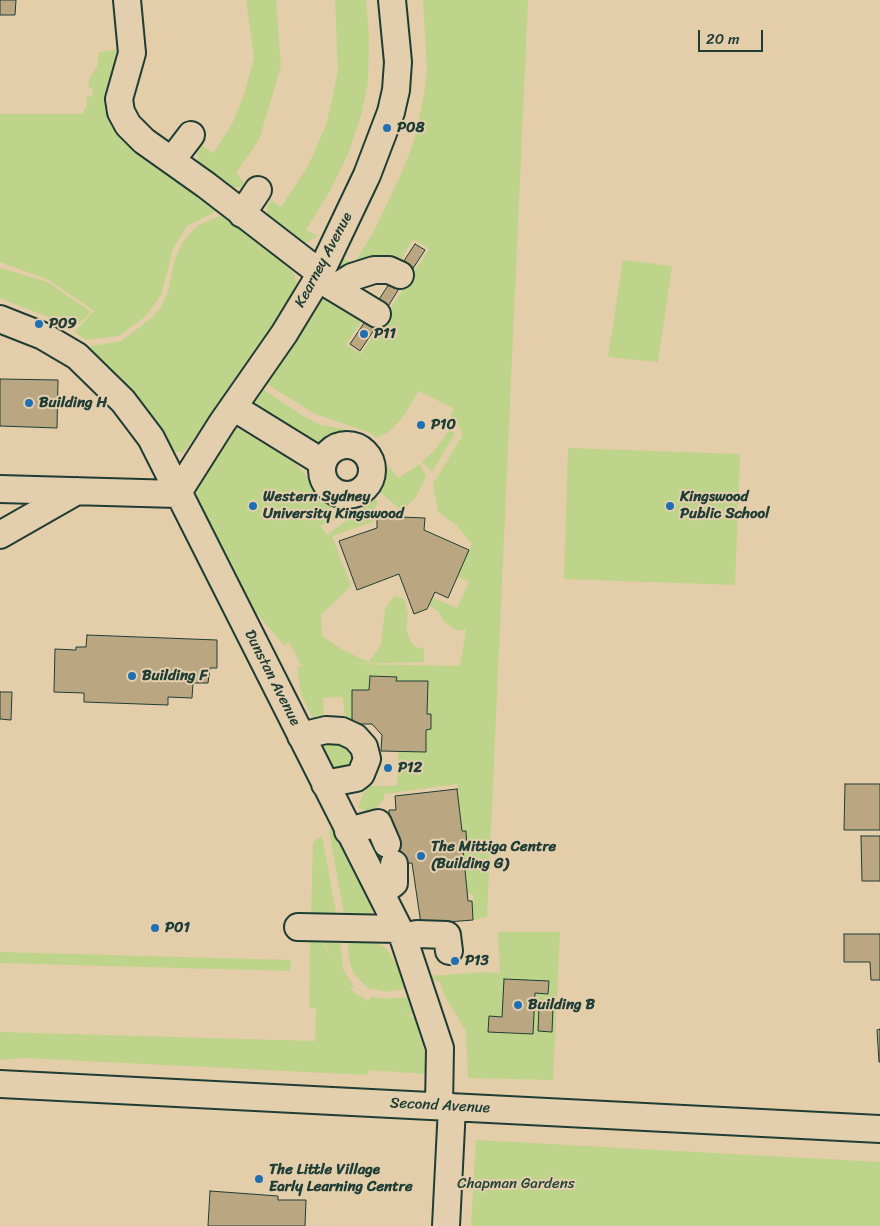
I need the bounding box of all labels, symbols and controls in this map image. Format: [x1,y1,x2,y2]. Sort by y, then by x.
scale bar [700,20,765,52]
text: 20 m [706,26,740,52]
place label: P08 [397,119,425,137]
marker: P08 [381,122,393,134]
street label: Kearney Avenue [291,209,357,311]
place label: P09 [49,315,77,333]
marker: P09 [33,318,45,330]
place label: P11 [374,325,396,343]
marker: P11 [358,328,370,340]
place label: Building H [39,394,107,412]
marker: Building H [23,397,35,409]
place label: P10 [431,416,456,434]
marker: P10 [415,419,427,431]
place label: Western Sydney University Kingswood [263,488,404,523]
place label: Kingswood Public School [680,488,769,523]
marker: Western Sydney University Kingswood [247,500,259,512]
marker: Kingswood Public School [664,500,676,512]
street label: Dunstan Avenue [240,627,304,729]
place label: Building F [142,667,208,685]
marker: Building F [126,670,138,682]
place label: P12 [398,759,422,777]
marker: P12 [382,762,394,774]
place label: The Mittiga Centre (Building G) [431,838,556,873]
marker: The Mittiga Centre (Building G) [415,850,427,862]
place label: P01 [165,919,190,937]
marker: P01 [149,922,161,934]
place label: P13 [465,952,489,970]
marker: P13 [449,955,461,967]
place label: Building B [528,996,595,1014]
marker: Building B [512,999,524,1011]
street label: Second Avenue [390,1094,490,1118]
place label: The Little Village Early Learning Centre [269,1161,413,1196]
marker: The Little Village Early Learning Centre [253,1173,265,1185]
park label: Chapman Gardens [457,1175,575,1193]

